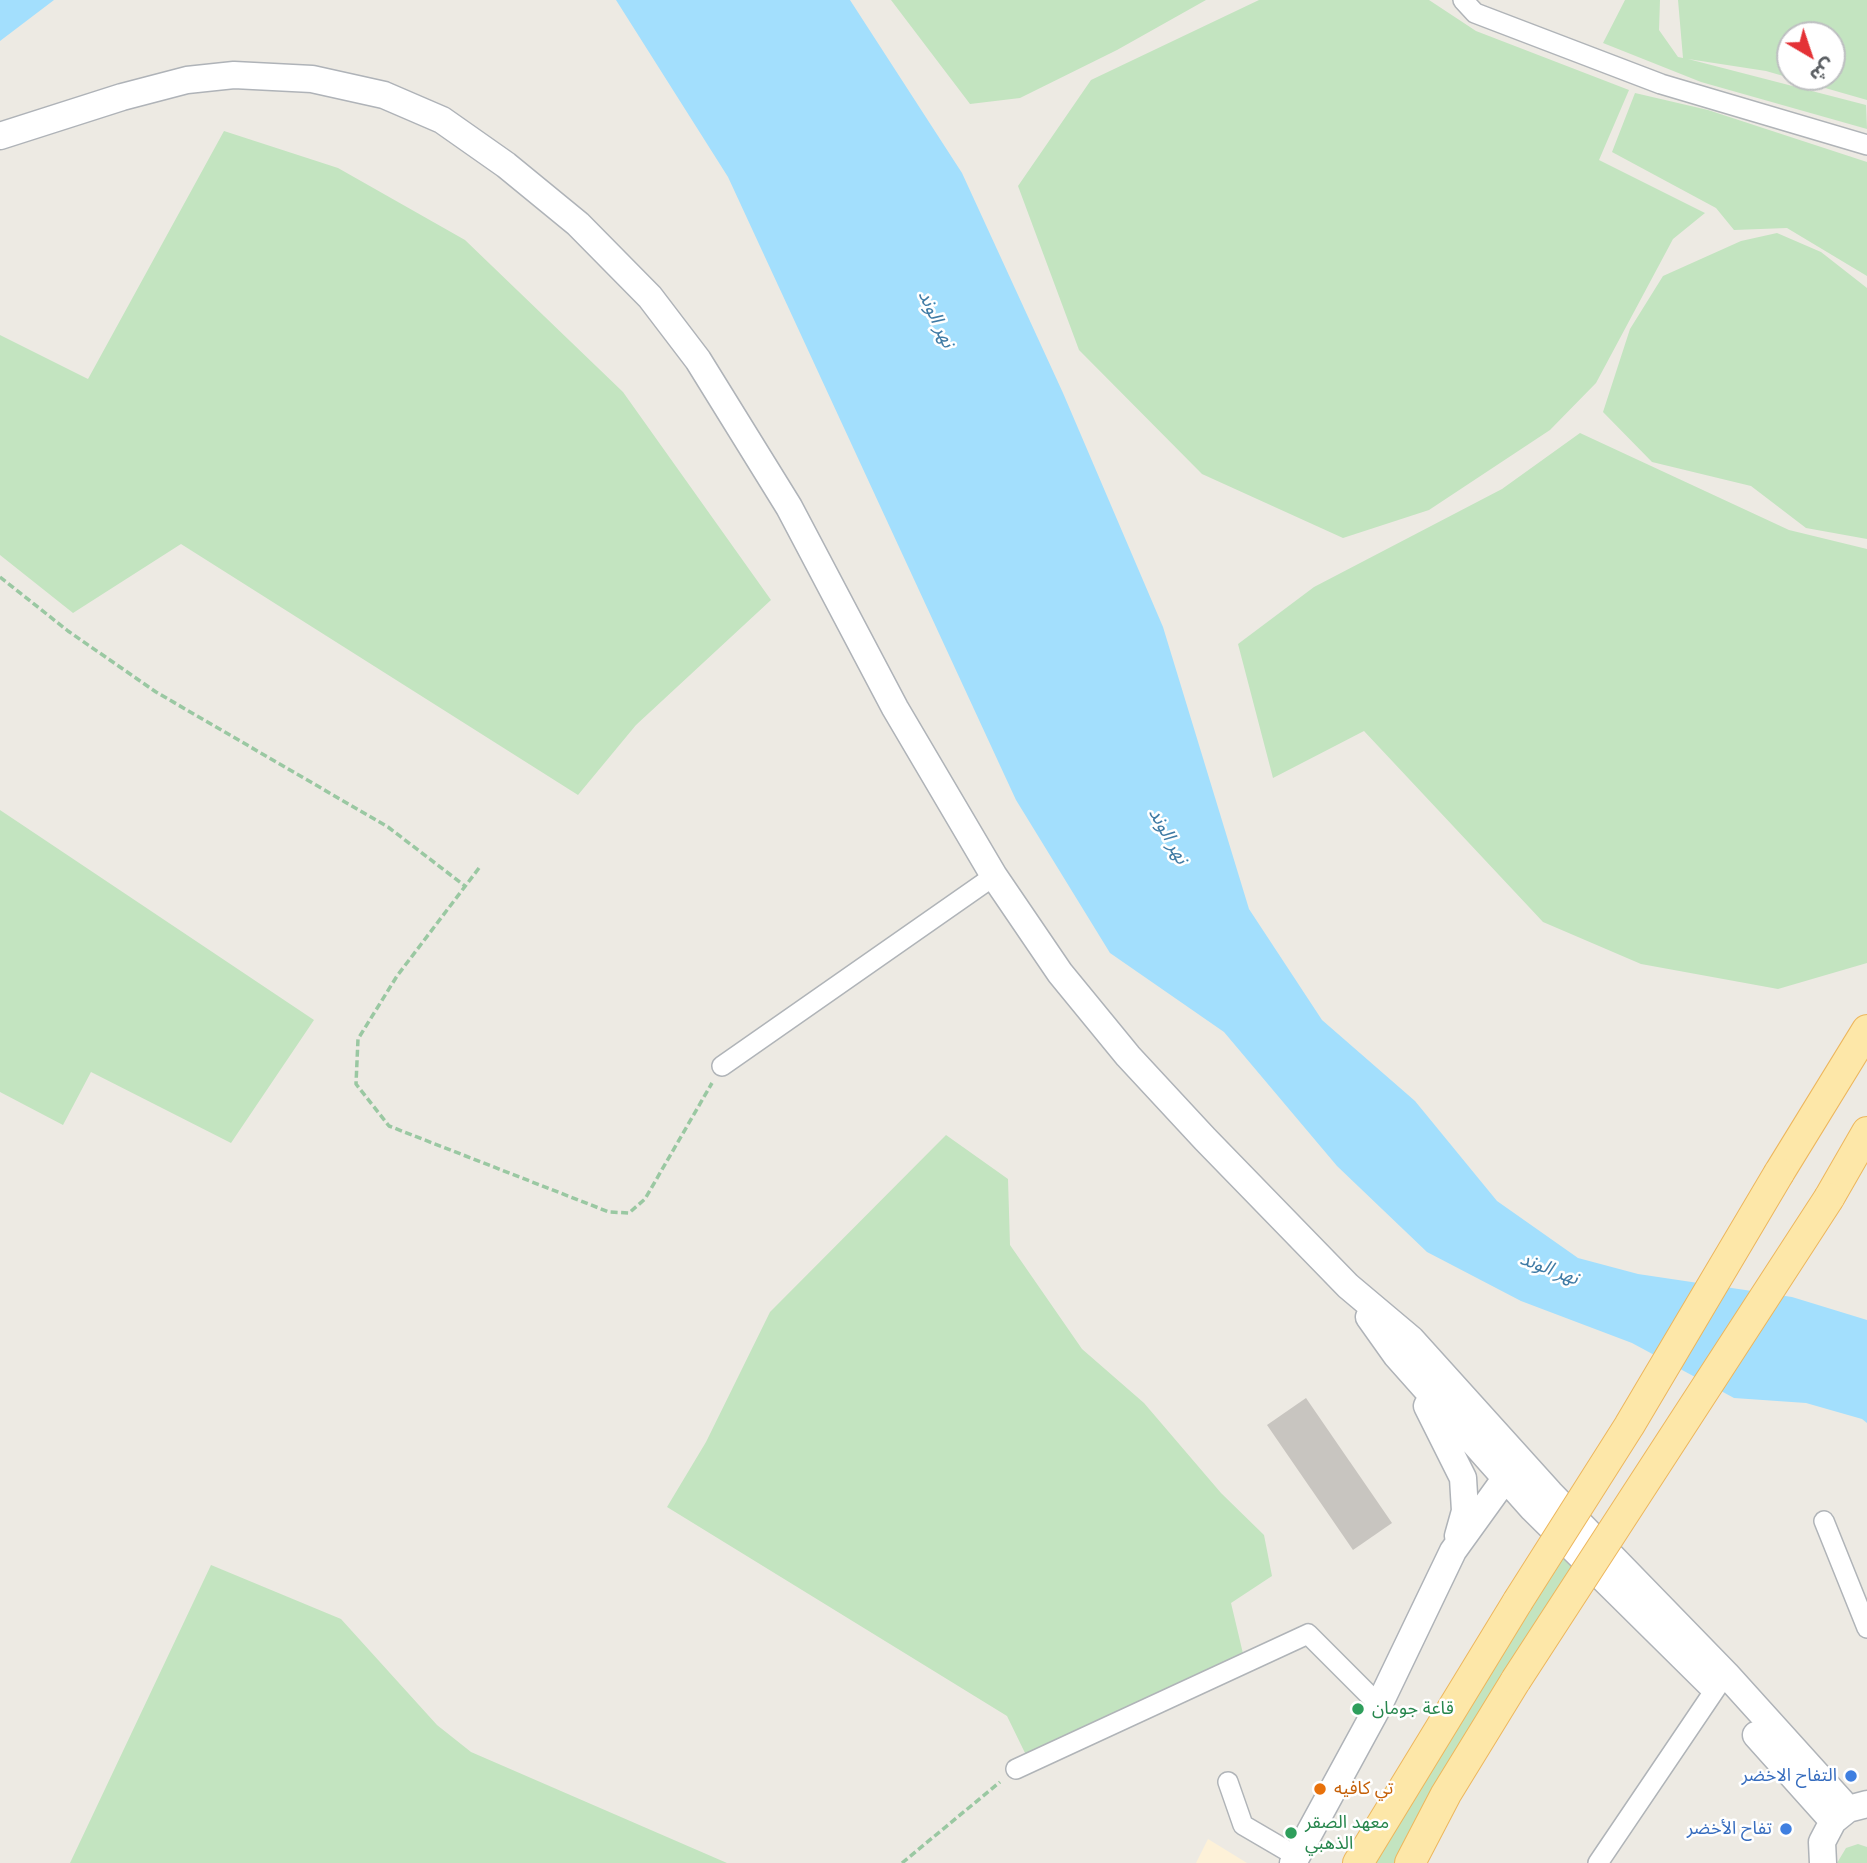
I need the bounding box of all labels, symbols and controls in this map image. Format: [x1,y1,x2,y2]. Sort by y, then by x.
north arrow [1776,21,1846,91]
text: ش [1805,52,1841,89]
water label: نهر الوند [913,287,959,351]
water label: نهر الوند [1143,804,1193,868]
water label: نهر الوند [1517,1247,1581,1291]
place label: قاعة جومان [1372,1698,1454,1720]
marker: قاعة جومان [1350,1701,1366,1717]
place label: التفاح الاخضر [1741,1765,1837,1787]
marker: التفاح الاخضر [1843,1768,1859,1784]
place label: تي كافيه [1334,1778,1393,1800]
marker: تي كافيه [1312,1781,1328,1797]
place label: معهد الصقر الذهبي [1305,1812,1389,1854]
place label: تفاح الأخضر [1687,1818,1772,1840]
marker: تفاح الأخضر [1778,1821,1794,1837]
marker: معهد الصقر الذهبي [1283,1825,1299,1841]

